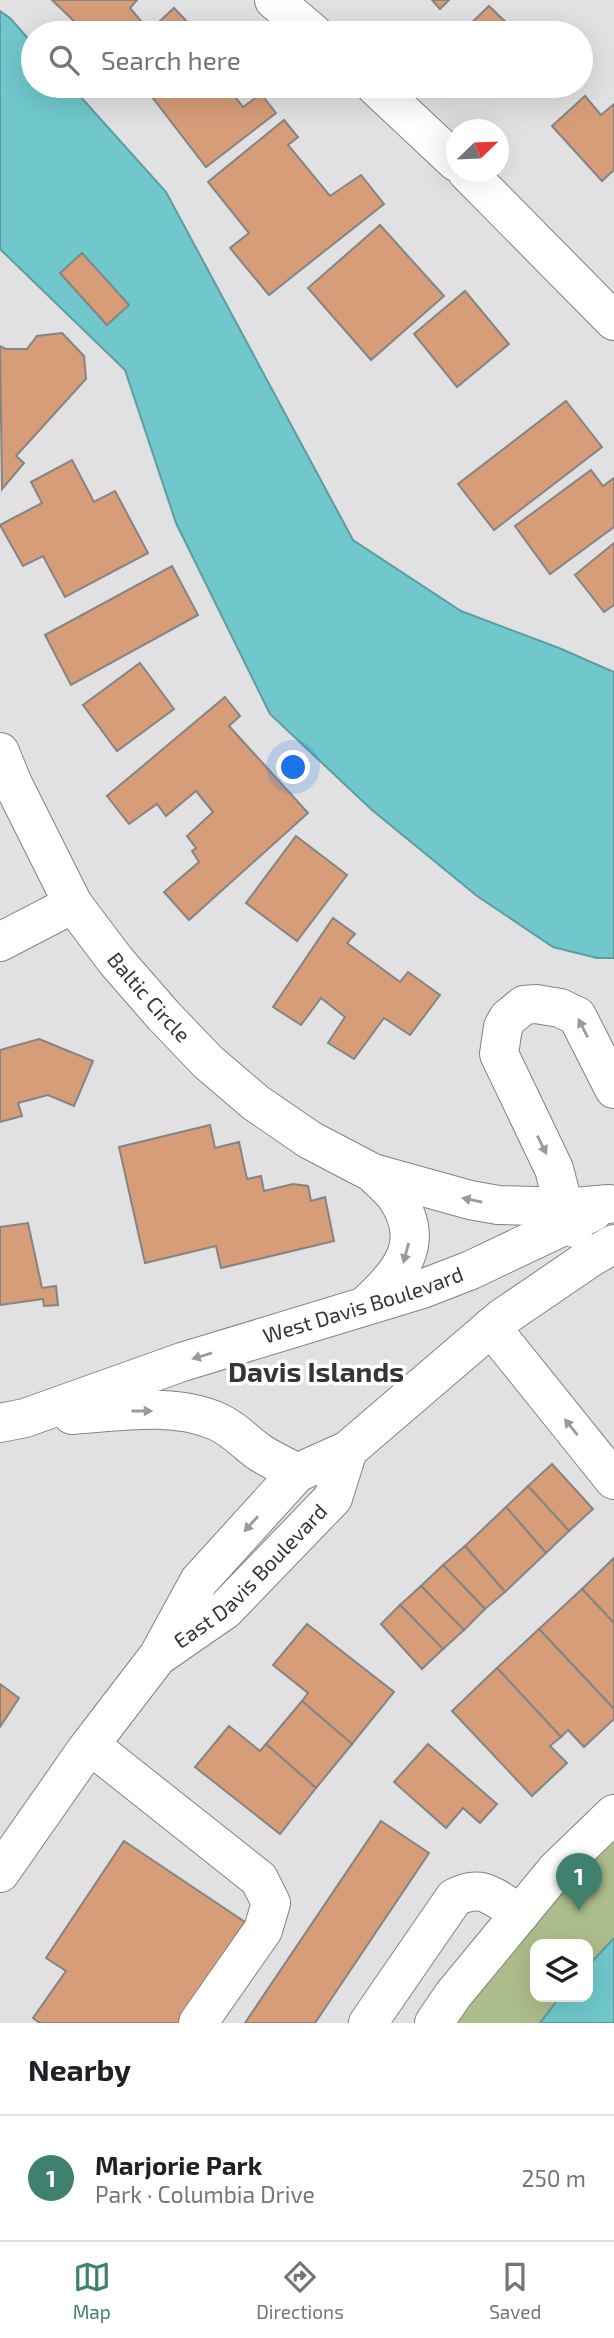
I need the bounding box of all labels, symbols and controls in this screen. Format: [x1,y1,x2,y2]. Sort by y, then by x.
search box [21,21,593,98]
icon: search [45,41,83,79]
text: Search here [101,44,241,75]
north arrow [446,119,509,182]
your location [276,750,310,784]
street label: Baltic Circle [103,947,196,1047]
one-way arrow [578,1018,589,1038]
one-way arrow [537,1134,548,1155]
one-way arrow [461,1195,483,1206]
one-way arrow [401,1243,411,1264]
street label: West Davis Boulevard [260,1260,466,1348]
one-way arrow [191,1351,213,1362]
district label: Davis Islands [228,1354,404,1388]
one-way arrow [131,1405,153,1417]
one-way arrow [564,1419,579,1436]
street label: East Davis Boulevard [169,1498,332,1653]
one-way arrow [243,1515,259,1533]
pin: 1 [556,1853,602,1911]
map controls [530,1939,593,2002]
button: layers [530,1939,593,2002]
text: Nearby [28,2051,131,2087]
text: Marjorie Park [95,2149,262,2180]
text: 1 [46,2164,56,2192]
text: 250 m [522,2164,586,2192]
text: Park · Columbia Drive [95,2180,315,2208]
tab: Map [73,2258,111,2323]
tab: Directions [256,2258,344,2323]
tab: Saved [489,2258,541,2323]

